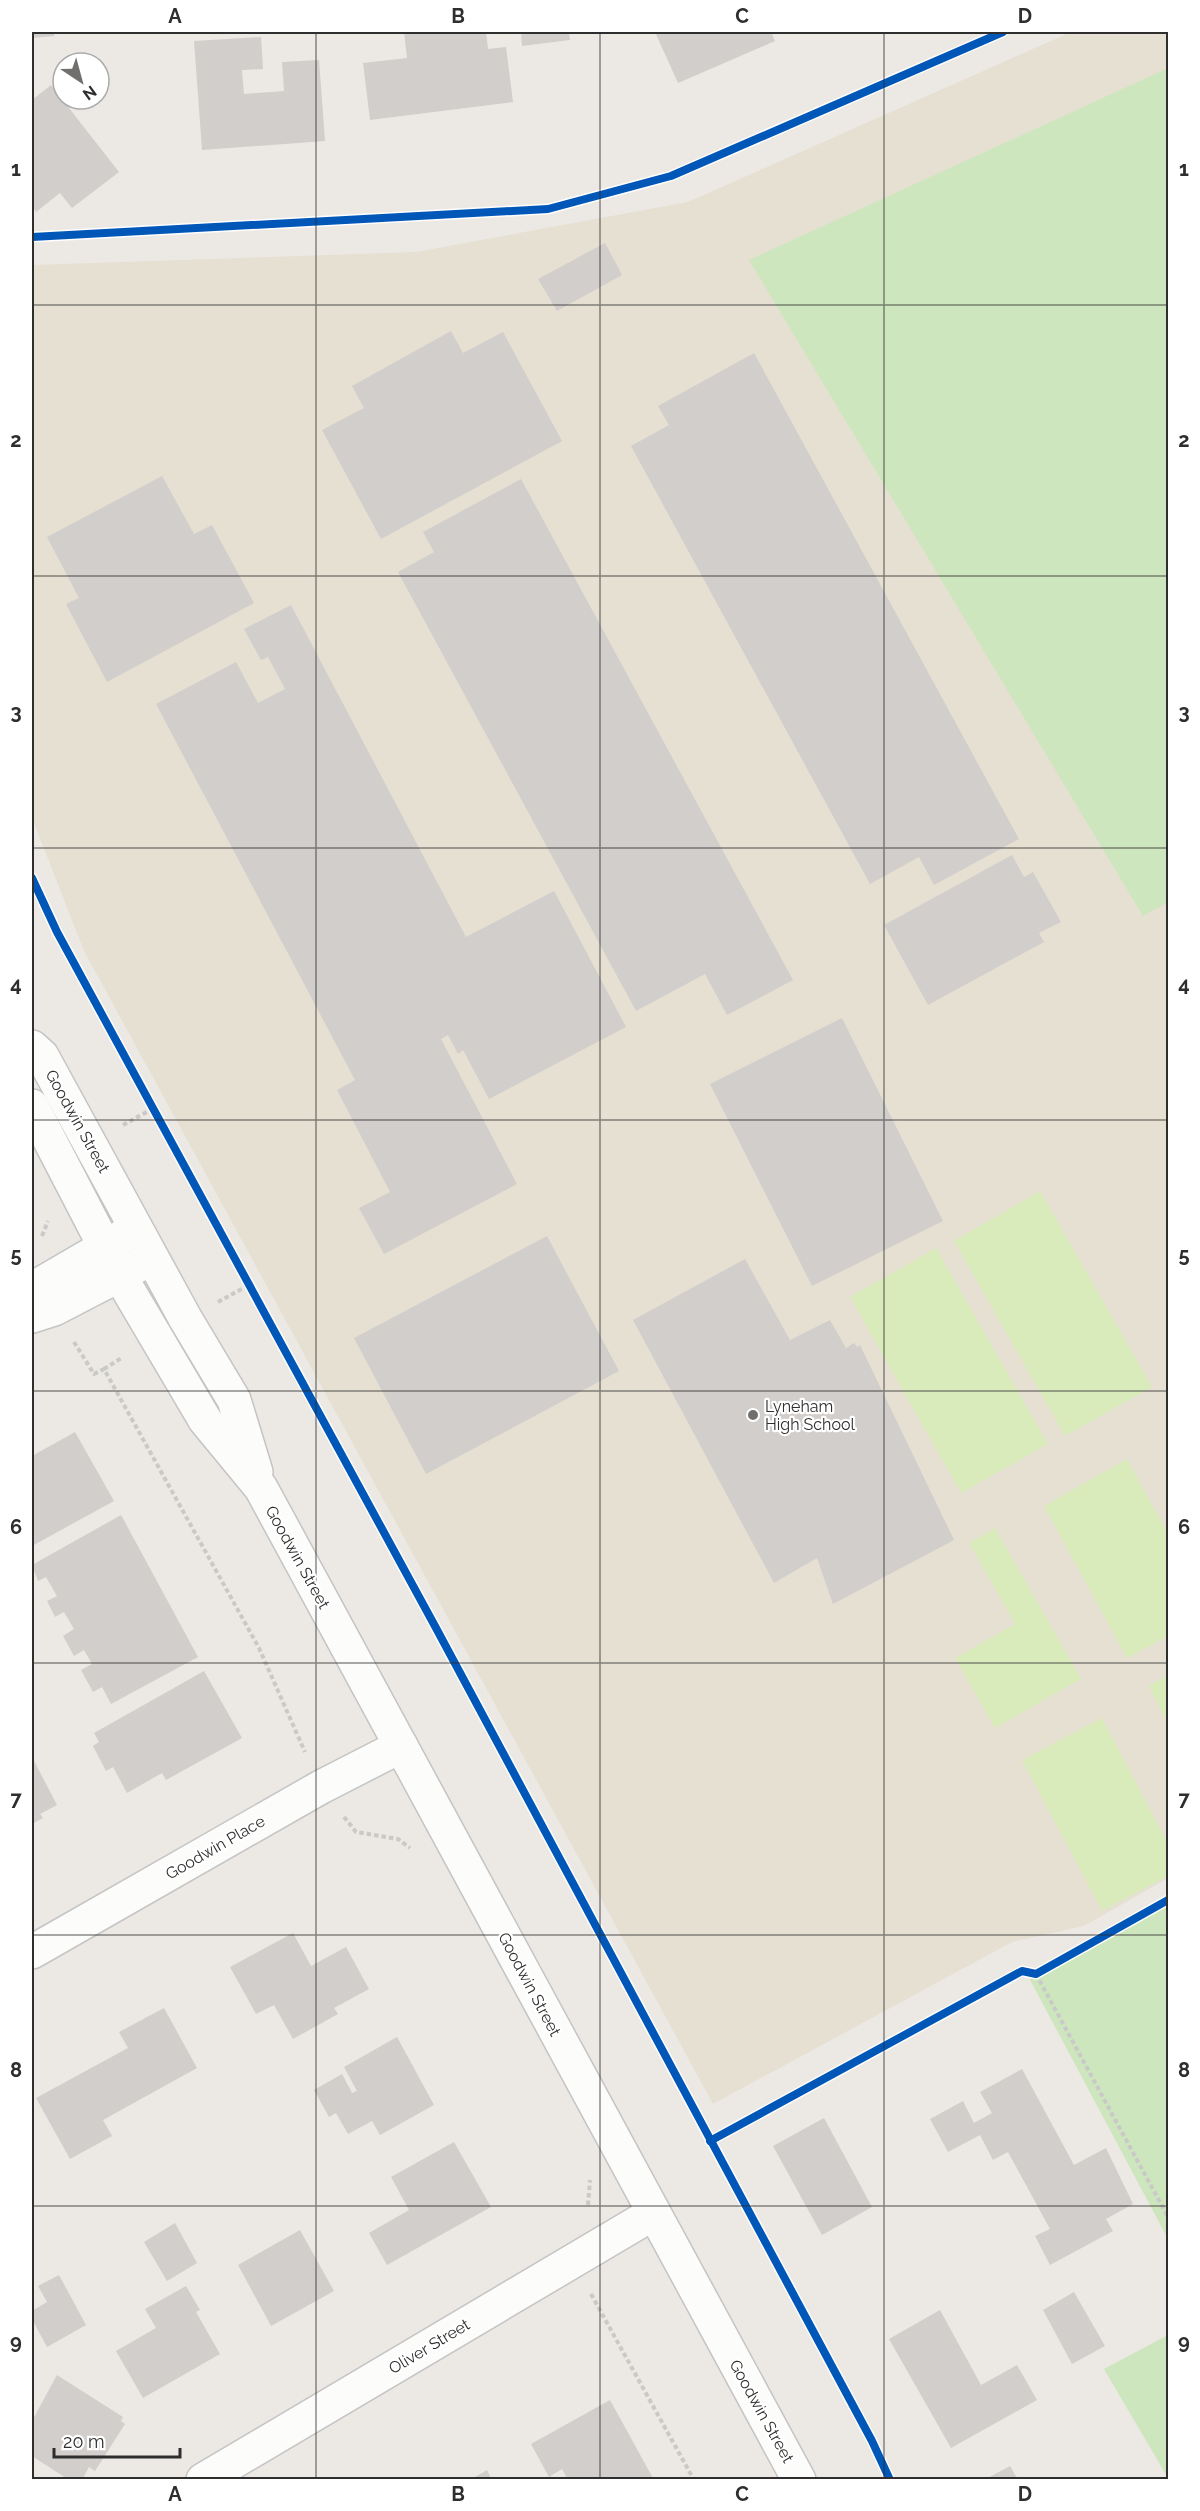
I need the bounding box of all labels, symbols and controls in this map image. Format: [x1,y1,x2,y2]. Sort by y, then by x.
text: A [168,4,182,28]
text: B [451,4,465,28]
text: C [735,4,749,28]
text: D [1018,4,1032,28]
north arrow [51,51,111,111]
text: N [79,81,100,104]
text: 1 [11,157,21,181]
text: 1 [1179,157,1189,181]
text: 2 [10,428,22,452]
text: 2 [1178,428,1190,452]
text: 3 [10,700,22,724]
text: 3 [1178,700,1190,724]
text: 4 [10,972,22,996]
text: 4 [1178,972,1190,996]
street label: Goodwin Street [41,1066,114,1177]
text: 5 [10,1243,22,1267]
text: 5 [1178,1243,1190,1267]
place label: Lyneham High School [765,1397,855,1434]
marker: Lyneham High School [746,1408,760,1422]
street label: Goodwin Street [261,1502,334,1613]
text: 6 [10,1515,22,1539]
text: 6 [1178,1515,1190,1539]
text: 7 [10,1787,22,1811]
text: 7 [1178,1787,1190,1811]
street label: Goodwin Place [162,1811,268,1884]
street label: Goodwin Street [494,1929,565,2040]
text: 8 [10,2058,22,2082]
text: 8 [1178,2058,1190,2082]
street label: Oliver Street [385,2314,474,2378]
text: 9 [10,2330,22,2354]
text: 9 [1178,2330,1190,2354]
street label: Goodwin Street [725,2356,798,2467]
scale bar [54,2421,180,2459]
text: 20 m [63,2431,105,2452]
text: A [168,2482,182,2506]
text: B [451,2482,465,2506]
text: C [735,2482,749,2506]
text: D [1018,2482,1032,2506]

